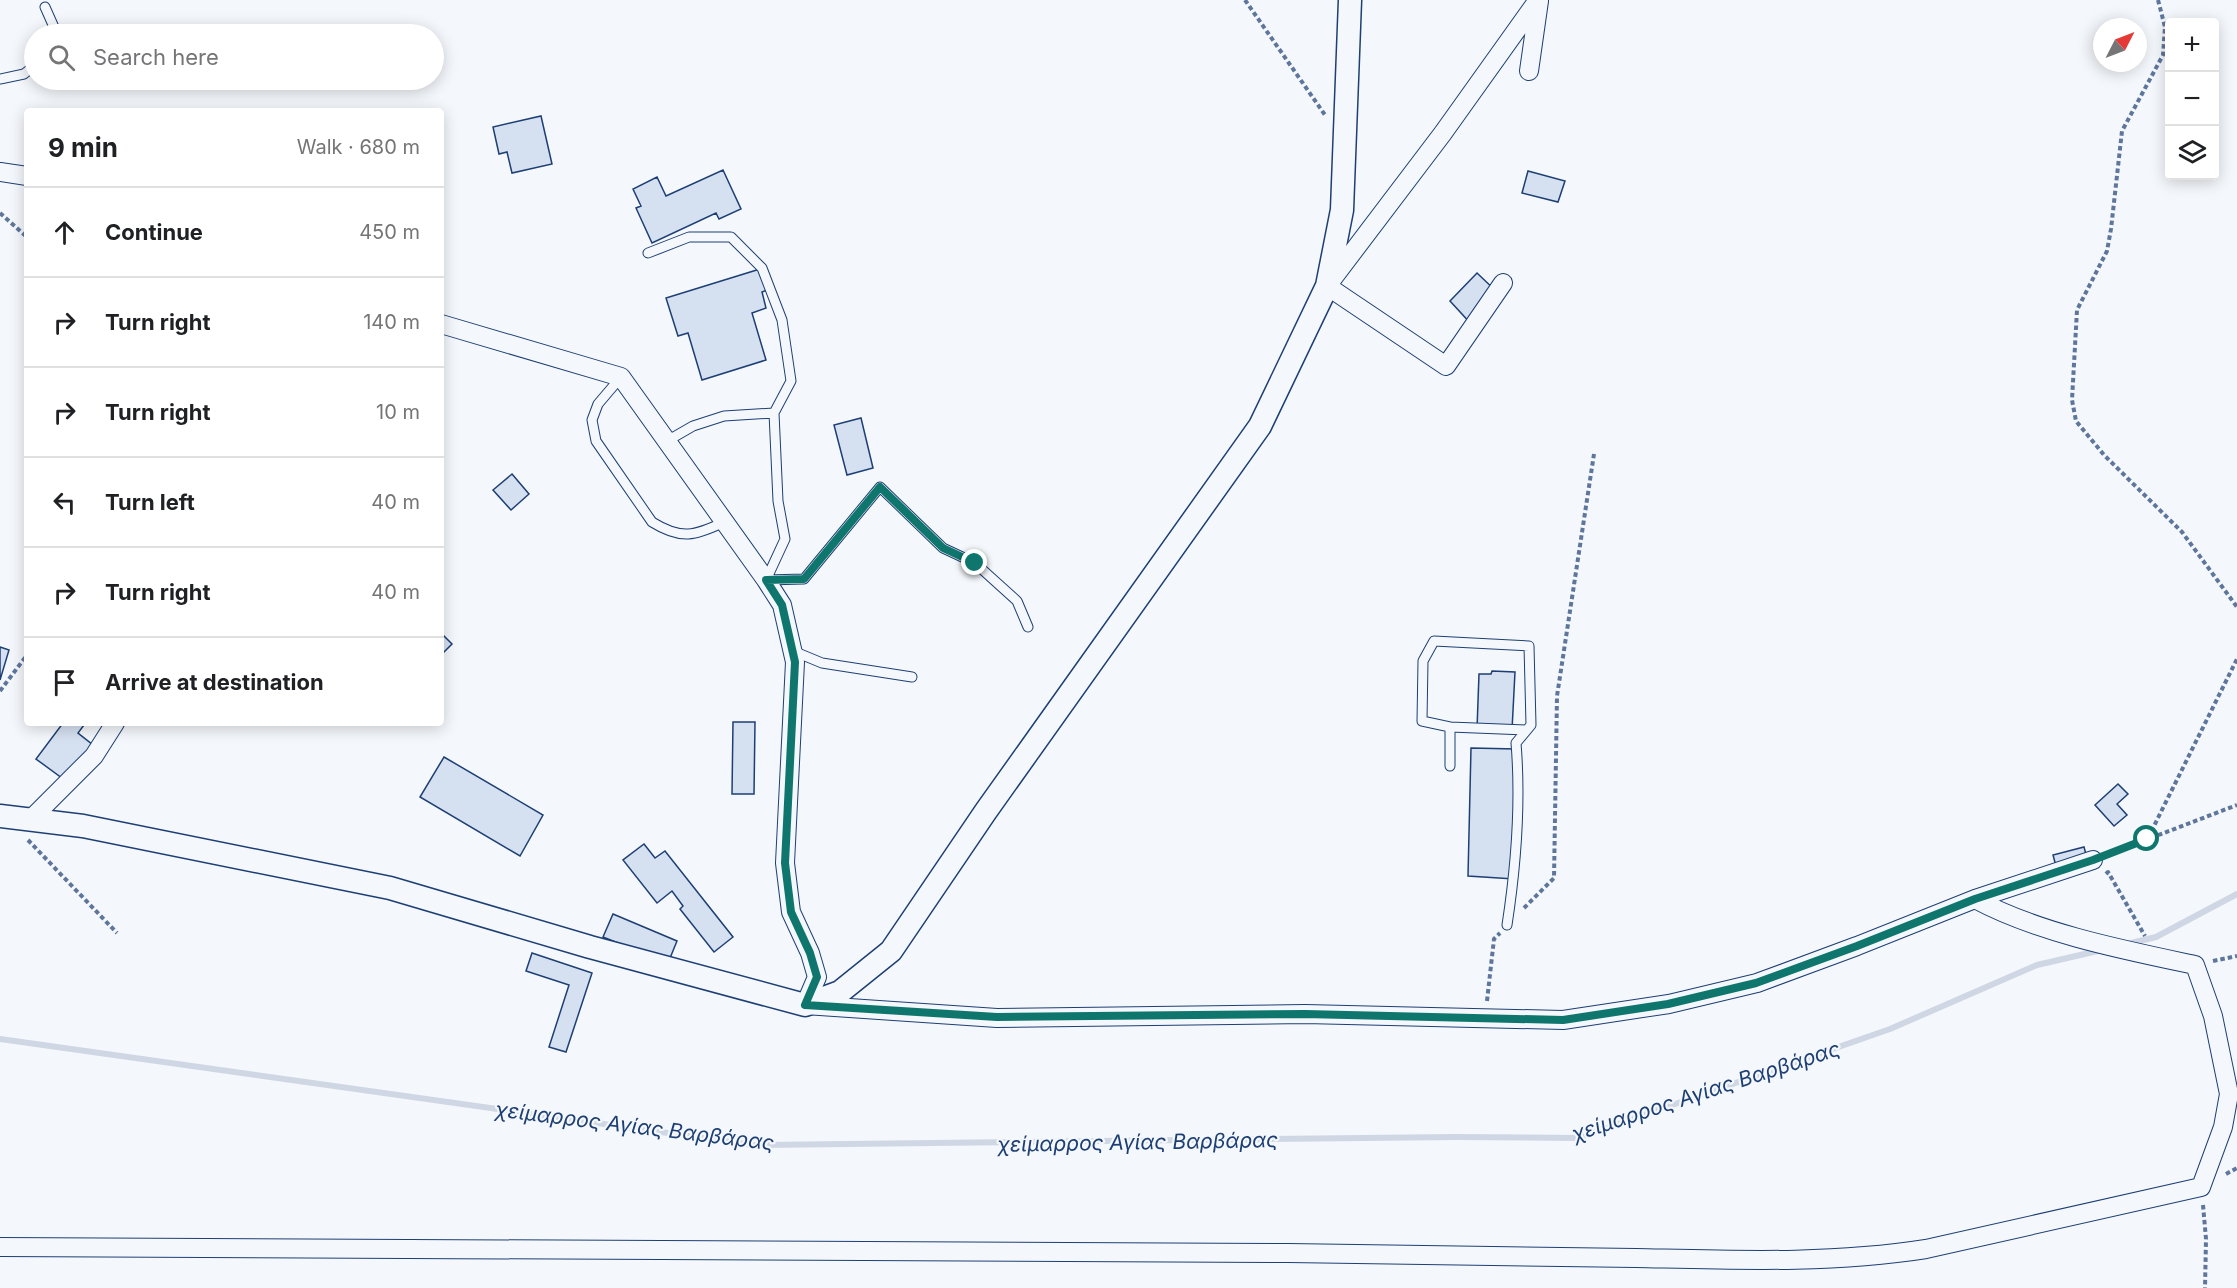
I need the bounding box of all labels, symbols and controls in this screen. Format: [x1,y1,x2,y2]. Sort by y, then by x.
north arrow [2093,18,2147,72]
map controls [2165,18,2219,180]
button: + [2165,18,2219,72]
search box [24,24,444,90]
icon: search [45,41,78,74]
text: Search here [93,44,219,70]
button: − [2165,72,2219,126]
button: layers [2165,126,2219,180]
text: 9 min [48,132,118,163]
text: Walk · 680 m [297,135,420,159]
icon: ahead [48,216,81,249]
text: Continue [105,219,203,245]
text: 450 m [359,220,420,244]
icon: right [48,306,81,339]
text: Turn right [105,309,211,335]
text: 140 m [363,310,420,334]
icon: right [48,396,81,429]
text: Turn right [105,399,211,425]
text: 10 m [376,400,420,424]
icon: left [48,486,81,519]
text: Turn left [105,489,195,515]
text: 40 m [371,490,420,514]
route end [961,549,987,575]
icon: right [48,576,81,609]
text: Turn right [105,579,211,605]
text: 40 m [371,580,420,604]
icon: arrive [48,666,81,699]
text: Arrive at destination [105,669,324,695]
route start [2133,825,2159,851]
water label: χείμαρρος Αγίας Βαρβάρας [1568,1036,1843,1146]
water label: χείμαρρος Αγίας Βαρβάρας [493,1096,776,1155]
water label: χείμαρρος Αγίας Βαρβάρας [997,1127,1278,1157]

